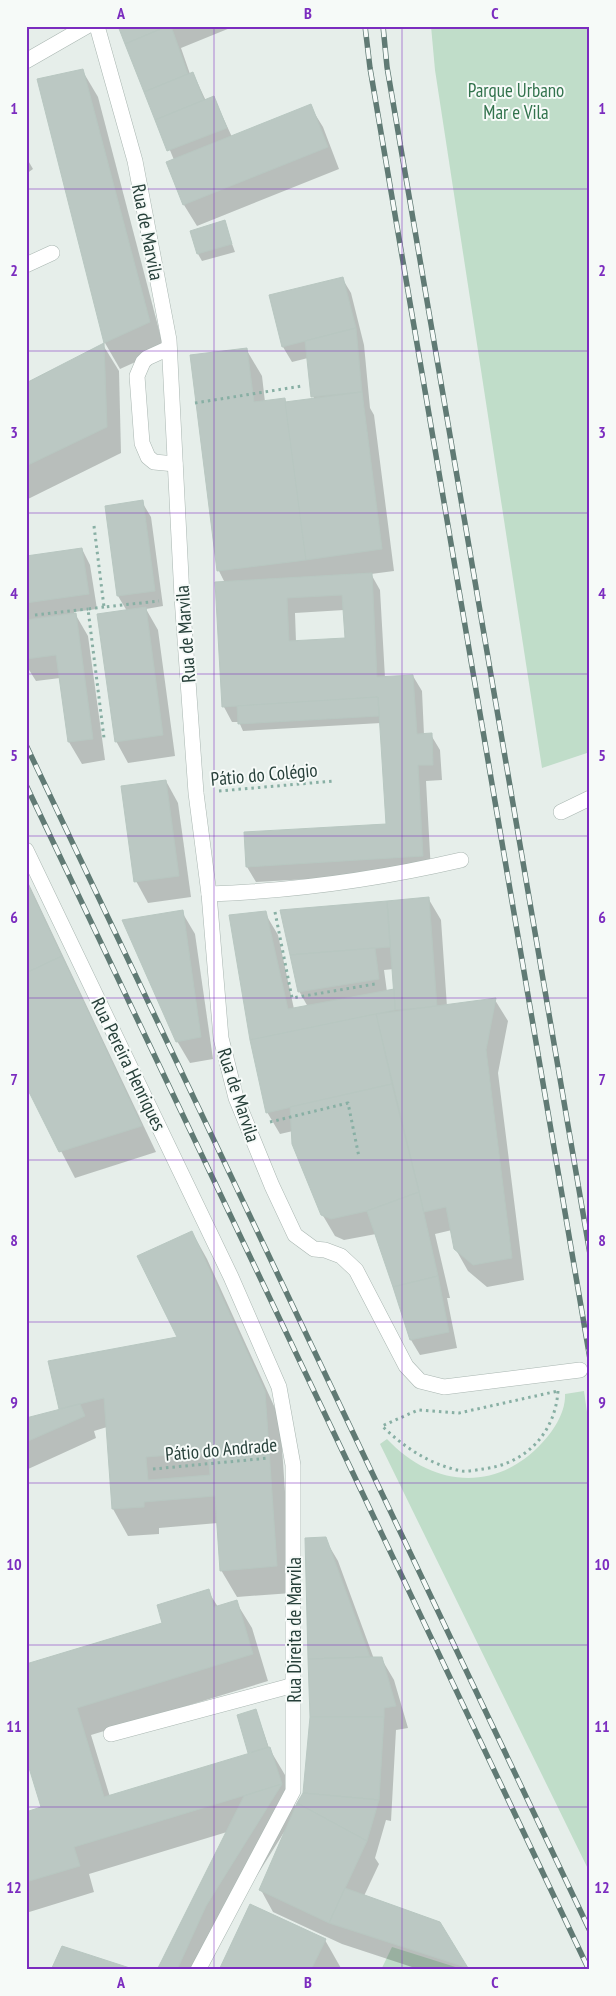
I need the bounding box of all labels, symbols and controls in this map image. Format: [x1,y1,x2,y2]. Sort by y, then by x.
text: A [116,3,126,23]
text: B [304,3,312,23]
text: C [491,3,499,23]
park label: Parque Urbano Mar e Vila [468,78,564,124]
text: 1 [10,98,18,118]
text: 1 [598,98,606,118]
street label: Rua de Marvila [127,182,169,282]
text: 2 [10,260,18,280]
text: 2 [598,260,606,280]
text: 3 [10,422,18,442]
text: 3 [598,422,606,442]
text: 4 [10,583,18,603]
text: 4 [598,583,606,603]
street label: Rua de Marvila [170,585,200,683]
text: 5 [10,745,18,765]
text: 5 [598,745,606,765]
street label: Pátio do Colégio [210,757,318,791]
text: 6 [10,907,18,927]
text: 6 [598,907,606,927]
street label: Rua Pereira Henriques [86,993,172,1135]
street label: Rua de Marvila [213,1045,265,1145]
text: 7 [10,1069,18,1089]
text: 7 [598,1069,606,1089]
text: 8 [10,1230,18,1250]
text: 8 [598,1230,606,1250]
text: 9 [10,1392,18,1412]
text: 9 [598,1392,606,1412]
street label: Pátio do Andrade [164,1432,278,1466]
text: 10 [6,1554,22,1574]
text: 10 [594,1554,610,1574]
street label: Rua Direita de Marvila [282,1557,306,1703]
text: 11 [6,1716,22,1736]
text: 11 [594,1716,610,1736]
text: 12 [6,1877,22,1897]
text: 12 [594,1877,610,1897]
text: A [116,1972,126,1992]
text: B [304,1972,312,1992]
text: C [491,1972,499,1992]

